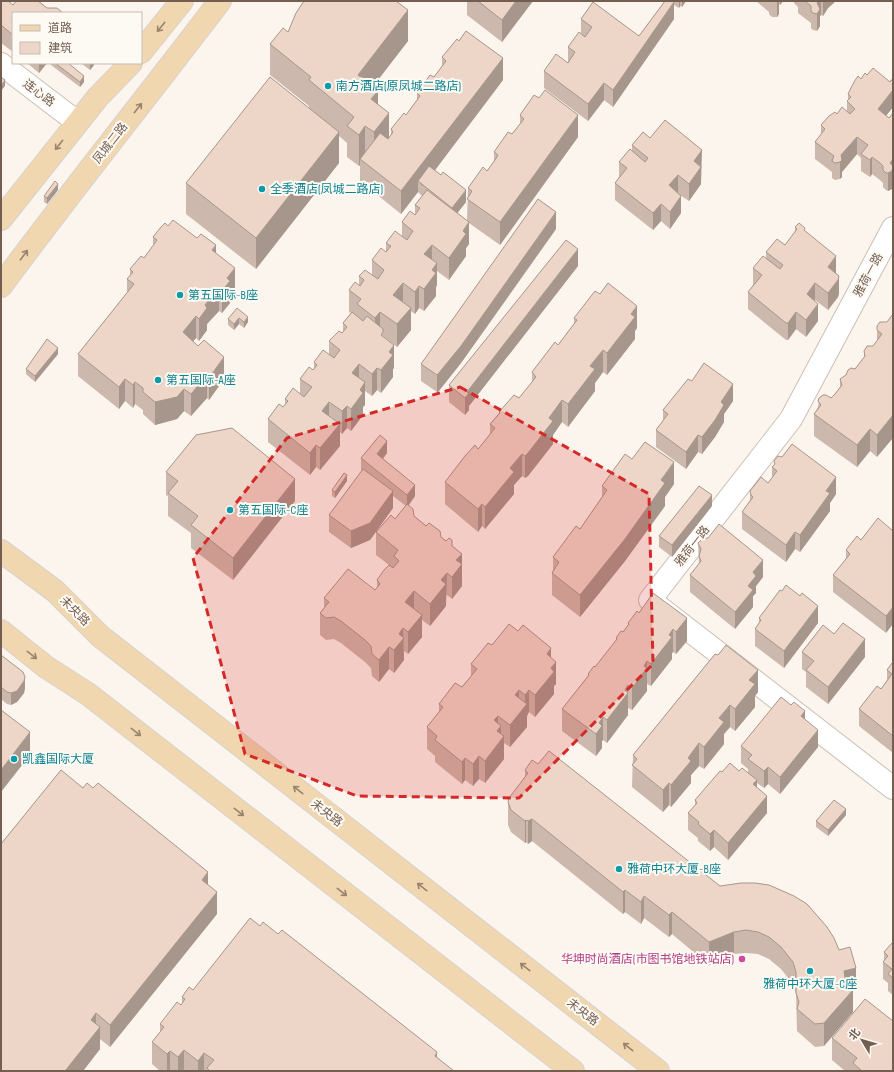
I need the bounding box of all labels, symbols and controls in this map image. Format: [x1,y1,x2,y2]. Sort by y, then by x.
legend [12,12,142,64]
text: 道路 [48,21,72,36]
one-way arrow [157,21,166,32]
text: 建筑 [48,41,72,56]
street label: 连心路 [20,77,58,110]
place label: 南方酒店(原凤城二路店) [336,79,461,94]
marker: 南方酒店(原凤城二路店) [323,81,333,91]
one-way arrow [133,102,142,113]
street label: 凤城二路 [90,120,131,167]
one-way arrow [55,139,64,150]
place label: 全季酒店(凤城二路店) [270,182,383,197]
marker: 全季酒店(凤城二路店) [257,184,267,194]
one-way arrow [20,250,28,261]
street label: 雅荷一路 [851,251,886,300]
place label: 第五国际-B座 [188,288,258,303]
marker: 第五国际-B座 [175,290,185,300]
place label: 第五国际-A座 [166,373,236,388]
marker: 第五国际-A座 [153,375,163,385]
place label: 第五国际-C座 [238,503,308,518]
marker: 第五国际-C座 [225,505,235,515]
street label: 雅荷一路 [672,523,713,570]
street label: 未央路 [57,593,93,629]
one-way arrow [26,651,37,660]
one-way arrow [131,728,142,736]
place label: 凯鑫国际大厦 [22,752,94,767]
marker: 凯鑫国际大厦 [9,754,19,764]
one-way arrow [292,786,303,794]
street label: 未央路 [308,796,345,830]
one-way arrow [234,808,245,816]
place label: 雅荷中环大厦-B座 [627,862,721,877]
marker: 雅荷中环大厦-B座 [614,864,624,874]
one-way arrow [417,883,428,892]
one-way arrow [336,887,347,896]
place label: 华坤时尚酒店(市图书馆地铁站店) [561,952,734,967]
marker: 华坤时尚酒店(市图书馆地铁站店) [737,954,747,964]
one-way arrow [519,963,530,971]
marker: 雅荷中环大厦-C座 [805,966,815,976]
place label: 雅荷中环大厦-C座 [763,977,857,992]
street label: 未央路 [564,995,601,1029]
north arrow [842,1020,882,1060]
text: 北 [846,1026,863,1042]
one-way arrow [622,1043,633,1051]

